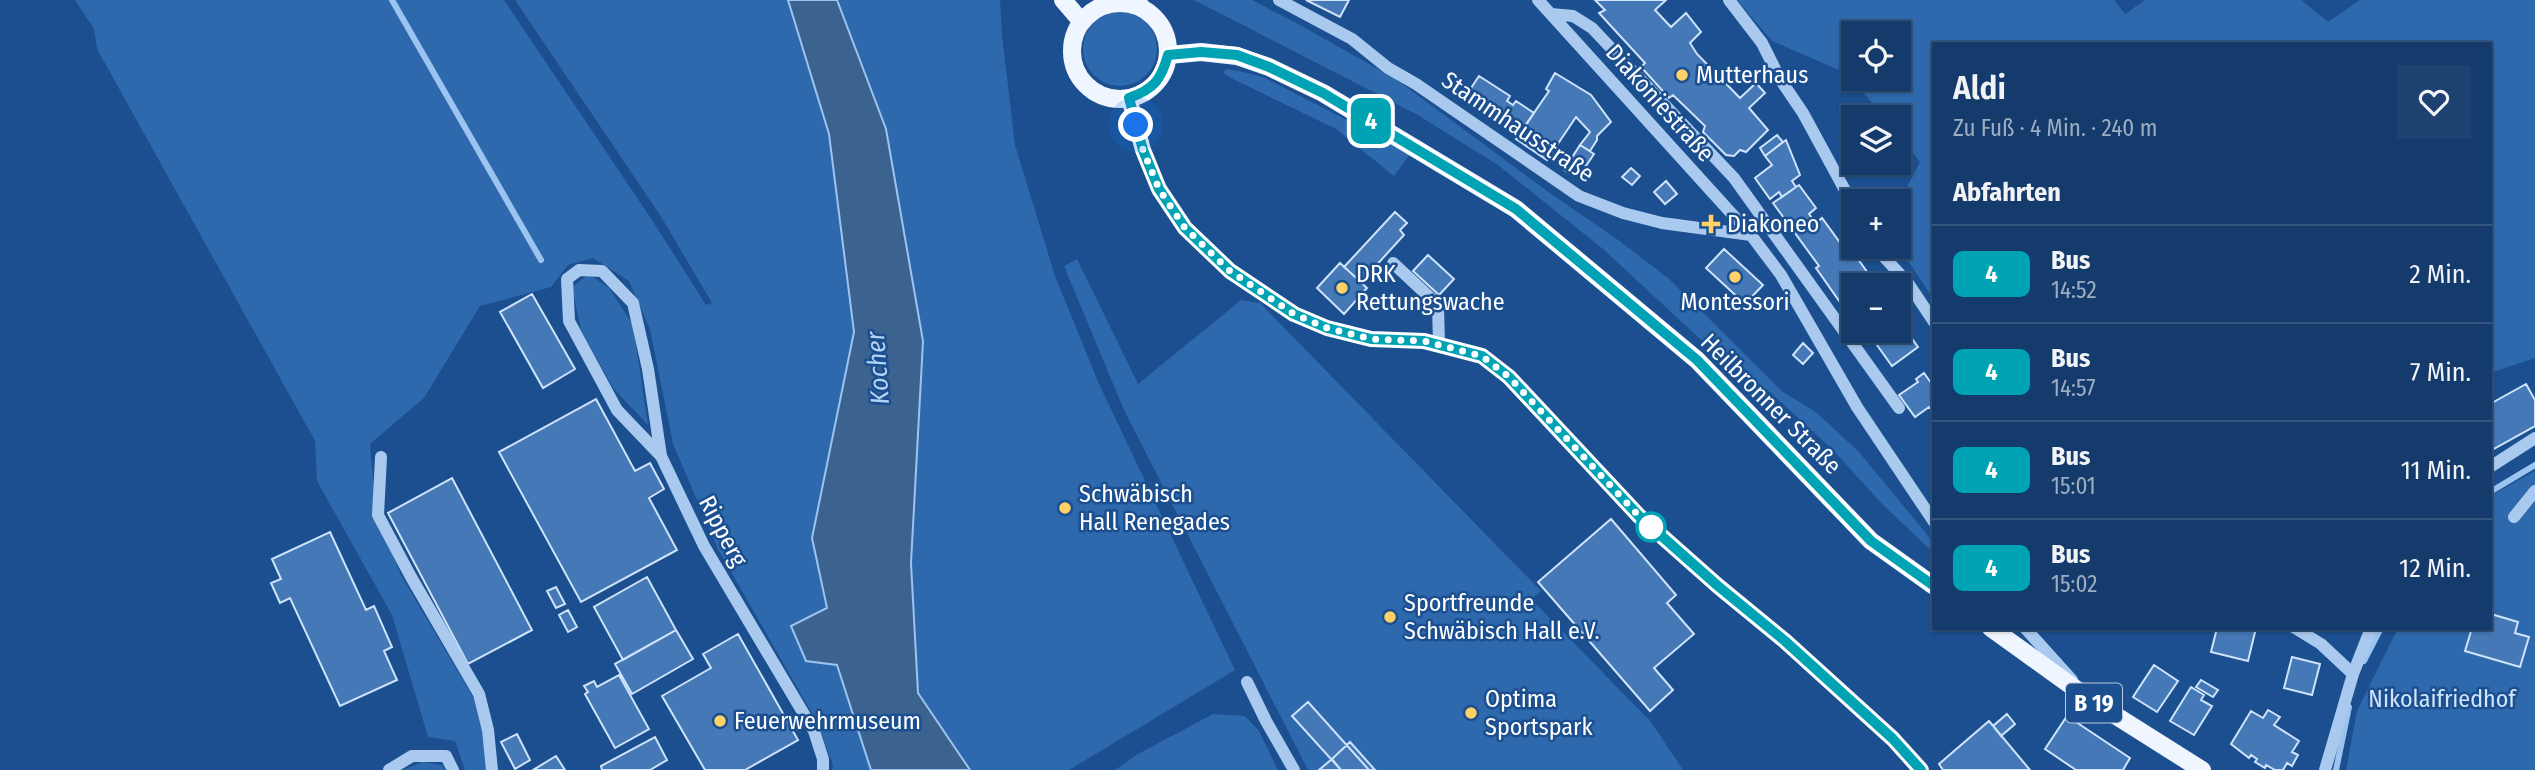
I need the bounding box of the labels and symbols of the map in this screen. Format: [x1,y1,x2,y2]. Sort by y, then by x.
street label: Diakoniestraße [1600,39,1720,167]
place label: Mutterhaus [1696,61,1808,89]
street label: Stammhausstraße [1437,66,1599,188]
marker: Mutterhaus [1674,67,1690,83]
line badge: 4 [1348,98,1394,144]
your location [1118,107,1153,142]
place label: Diakoneo [1727,210,1819,238]
marker: Diakoneo [1701,214,1721,234]
place label: DRK Rettungswache [1356,260,1505,316]
marker: Montessori [1727,269,1743,285]
marker: DRK Rettungswache [1334,280,1350,296]
place label: Montessori [1681,288,1789,316]
street label: Heilbronner Straße [1695,328,1847,480]
water label: Kocher [860,329,896,406]
place label: Schwäbisch Hall Renegades [1079,480,1230,536]
street label: Ripperg [693,491,754,572]
marker: Schwäbisch Hall Renegades [1057,500,1073,516]
unlabelled marker [1636,512,1666,542]
place label: Sportfreunde Schwäbisch Hall e.V. [1404,589,1600,645]
marker: Sportfreunde Schwäbisch Hall e.V. [1382,609,1398,625]
road number: B 19 [2066,684,2122,722]
place label: Optima Sportspark [1485,685,1593,741]
park label: Nikolaifriedhof [2368,685,2517,713]
marker: Optima Sportspark [1463,705,1479,721]
place label: Feuerwehrmuseum [734,707,921,735]
marker: Feuerwehrmuseum [712,713,728,729]

